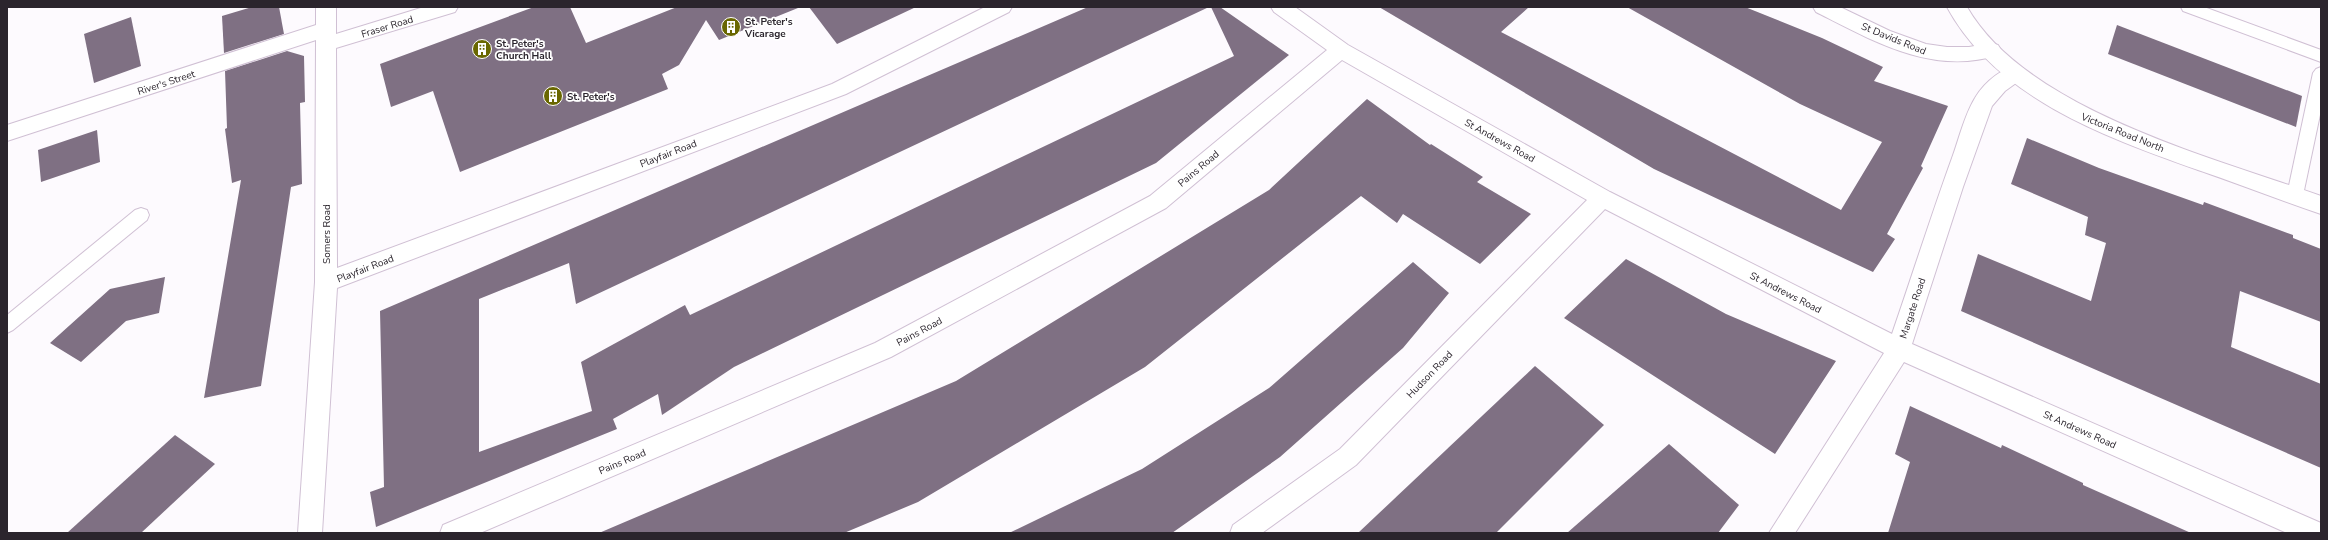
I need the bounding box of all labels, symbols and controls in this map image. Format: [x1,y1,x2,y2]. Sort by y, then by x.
street label: Fraser Road [360,12,415,42]
place label: St. Peter's Vicarage [744,15,793,41]
building icon: St. Peter's Vicarage [720,16,742,38]
street label: St Davids Road [1859,20,1928,58]
place label: St. Peter's Church Hall [496,37,552,63]
building icon: St. Peter's Church Hall [471,38,493,60]
street label: River's Street [136,67,197,99]
building icon: St. Peter's [542,85,564,107]
place label: St. Peter's [567,90,615,104]
street label: Victoria Road North [2078,109,2166,156]
street label: St Andrews Road [1462,116,1537,166]
street label: Playfair Road [638,137,699,171]
street label: Pains Road [1175,147,1222,190]
street label: Somers Road [320,204,334,264]
street label: Playfair Road [335,252,396,286]
street label: St Andrews Road [1747,269,1824,317]
street label: Margate Road [1897,276,1929,340]
street label: Pains Road [894,314,945,350]
street label: Hudson Road [1404,348,1456,401]
street label: St Andrews Road [2041,408,2119,452]
street label: Pains Road [597,446,648,478]

